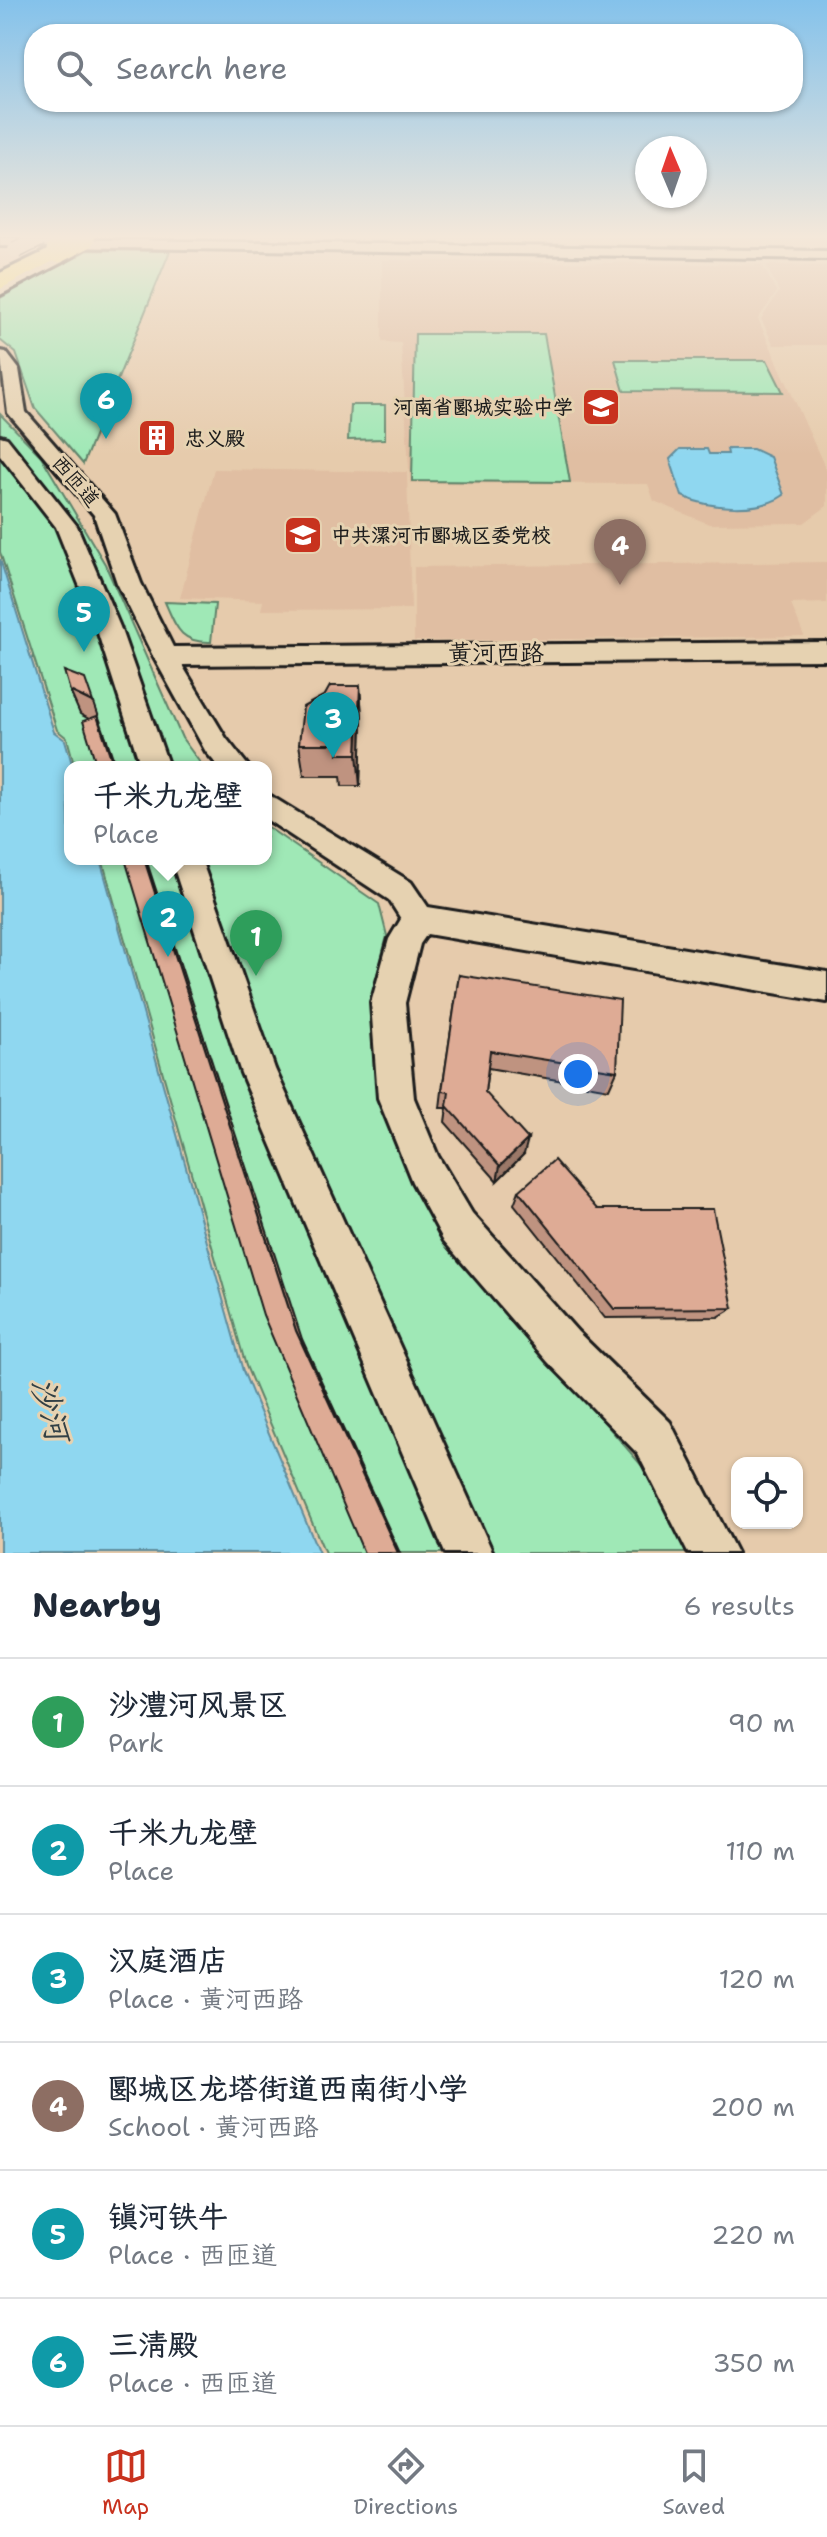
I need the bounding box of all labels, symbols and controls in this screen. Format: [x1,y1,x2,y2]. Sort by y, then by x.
search box [24,24,803,112]
icon: search [52,46,96,90]
text: Search here [116,48,287,89]
north arrow [635,136,707,208]
pin: 6 [80,373,132,439]
school or university icon: 河南省郾城实验中学 [580,386,622,428]
place label: 河南省郾城实验中学 [393,394,573,420]
building icon: 忠义殿 [136,417,178,459]
place label: 忠义殿 [185,425,245,451]
street label: 西匝道 [47,450,105,512]
school or university icon: 中共漯河市郾城区委党校 [282,514,324,556]
pin: 4 [594,519,646,585]
place label: 中共漯河市郾城区委党校 [331,522,551,548]
pin: 5 [58,586,110,652]
street label: 黄河西路 [448,637,544,669]
pin: 3 [307,692,359,758]
popup [64,761,272,865]
text: 千米九龙壁 [93,775,243,816]
text: Place [93,816,159,851]
pin: 2 [142,891,194,957]
pin: 1 [230,910,282,976]
your location [558,1054,598,1094]
water label: 沙河 [22,1373,81,1450]
map controls [731,1457,803,1529]
button: locate [731,1457,803,1529]
text: Nearby [32,1582,162,1628]
text: 6 results [683,1588,795,1623]
text: 沙澧河风景区 [108,1684,288,1725]
text: 1 [52,1705,64,1740]
text: 90 m [728,1705,795,1740]
text: Park [108,1725,164,1760]
text: 千米九龙壁 [108,1812,258,1853]
text: 2 [49,1833,67,1868]
text: 110 m [725,1833,795,1868]
text: Place [108,1853,174,1888]
text: 汉庭酒店 [108,1940,228,1981]
text: 3 [49,1961,67,1996]
text: 120 m [719,1961,795,1996]
text: Place · 黄河西路 [108,1981,303,2016]
text: 郾城区龙塔街道西南街小学 [108,2068,468,2109]
text: 4 [49,2089,67,2124]
text: 200 m [710,2089,795,2124]
text: School · 黄河西路 [108,2109,319,2144]
text: 镇河铁牛 [108,2196,228,2237]
text: 5 [50,2217,66,2252]
text: 220 m [711,2217,795,2252]
text: Place · 西匝道 [108,2237,277,2272]
text: 三清殿 [108,2324,198,2365]
text: 6 [49,2345,67,2380]
text: 350 m [712,2345,795,2380]
text: Place · 西匝道 [108,2365,277,2400]
tab: Map [102,2444,149,2521]
tab: Directions [353,2444,458,2521]
tab: Saved [662,2444,725,2521]

